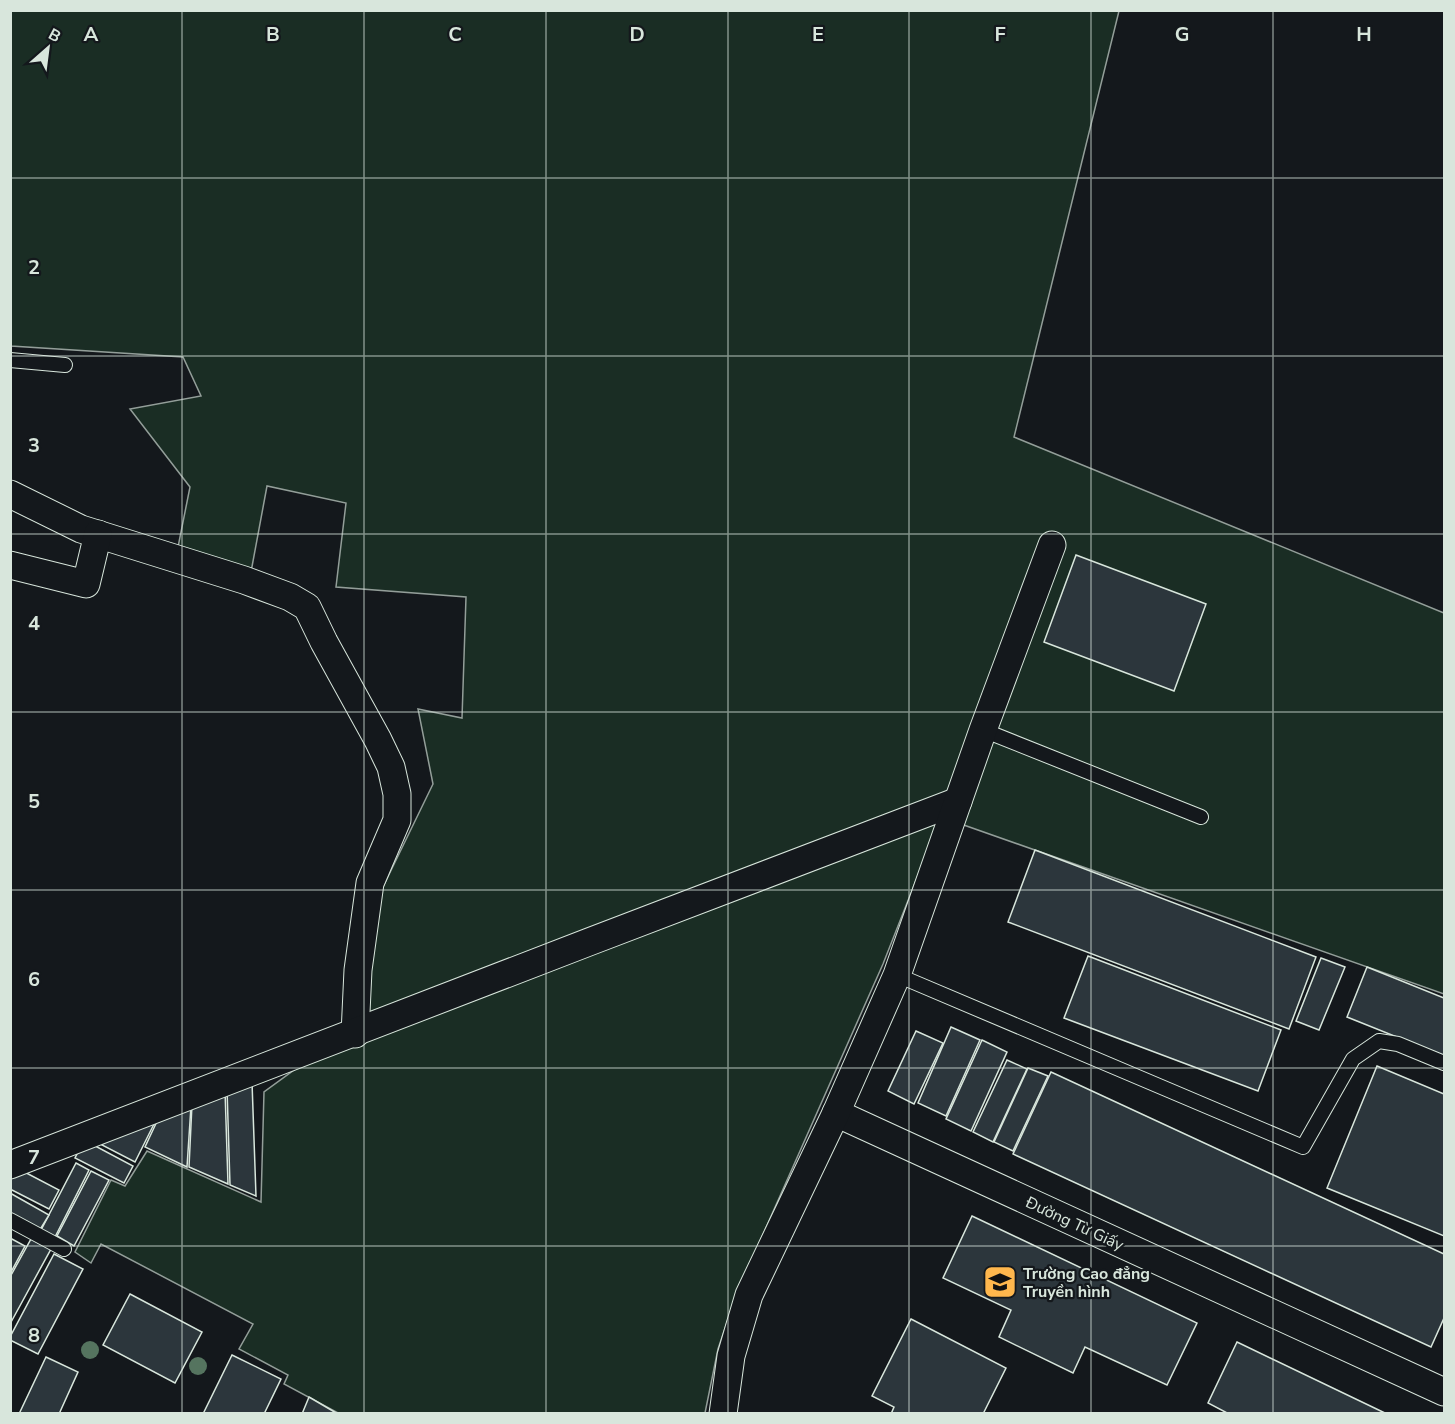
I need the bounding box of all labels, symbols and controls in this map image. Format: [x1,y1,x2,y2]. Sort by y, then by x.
north arrow [18,18,78,78]
text: A [84,21,99,48]
text: B [266,21,280,48]
text: C [448,21,462,48]
text: D [629,21,645,48]
text: E [812,21,824,48]
text: F [994,21,1006,48]
text: G [1175,21,1189,48]
text: H [1356,21,1372,48]
text: B [45,23,65,48]
text: 2 [28,254,40,281]
text: 3 [28,432,40,459]
text: 4 [28,610,40,637]
text: 5 [28,788,40,815]
text: 6 [28,966,40,993]
text: 7 [28,1144,40,1171]
street label: Đường Từ Giấy [1021,1191,1128,1257]
place label: Trường Cao đẳng Truyền hình [1023,1263,1150,1303]
school or university icon: Trường Cao đẳng Truyền hình [982,1264,1018,1300]
text: 8 [28,1322,40,1349]

